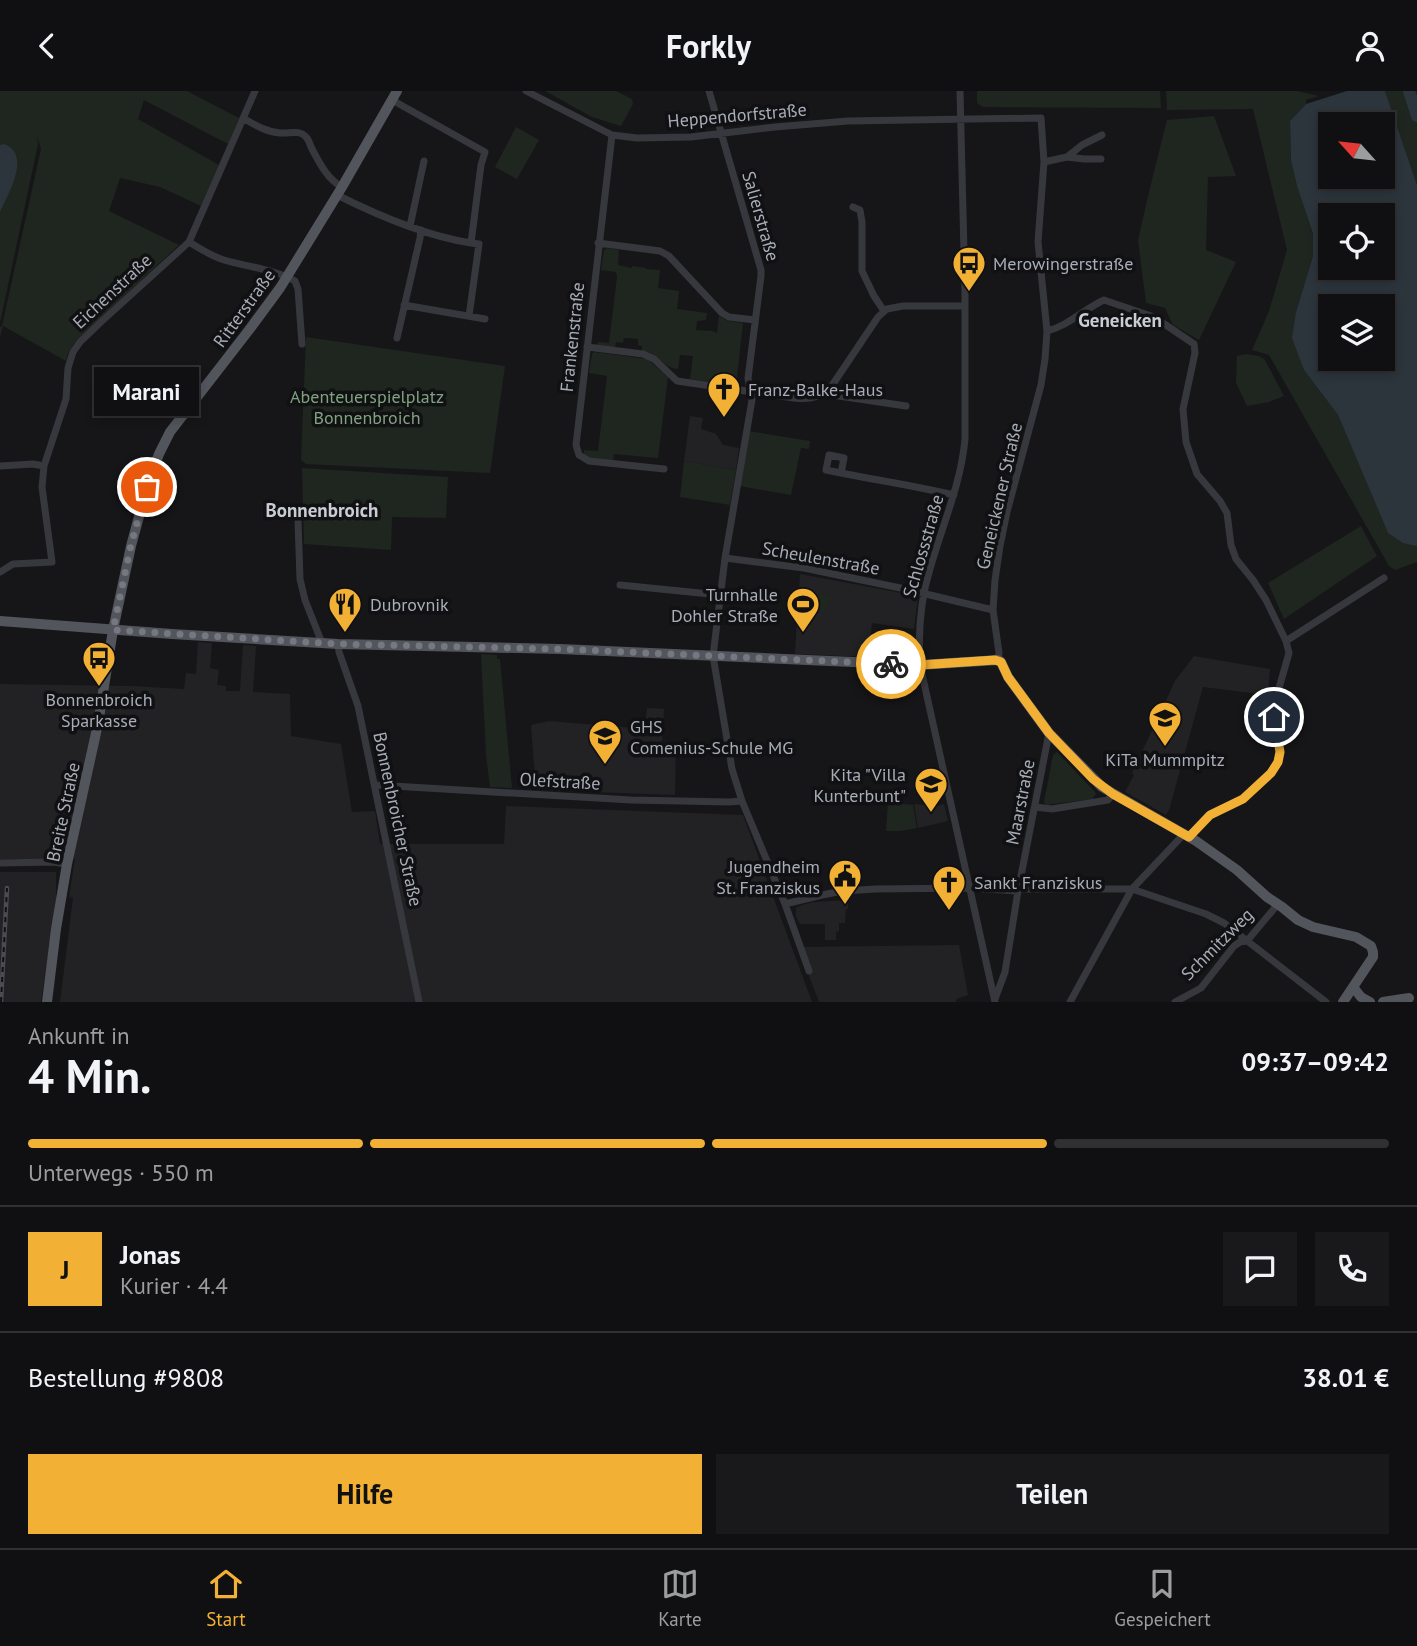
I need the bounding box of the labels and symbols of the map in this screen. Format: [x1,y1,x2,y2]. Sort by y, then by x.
street label: Heppendorfstraße [667,97,807,133]
north arrow [1318,112,1395,189]
street label: Salierstraße [737,168,785,264]
bus stop icon: Merowingerstraße [950,244,988,293]
street label: Eichenstraße [68,249,156,333]
place label: Merowingerstraße [993,252,1133,275]
street label: Ritterstraße [208,264,280,352]
street label: Frankenstraße [555,281,589,393]
district label: Geneicken [1078,308,1162,332]
callout: Marani [94,368,200,417]
church icon: Franz-Balke-Haus [705,370,743,419]
place label: Franz-Balke-Haus [748,378,883,401]
park label: Abenteuerspielplatz Bonnenbroich [290,385,444,429]
street label: Geneickener Straße [971,420,1027,572]
pin [117,457,177,517]
street label: Schlossstraße [897,492,949,600]
district label: Bonnenbroich [266,498,378,522]
street label: Scheulenstraße [760,536,882,580]
place label: Turnhalle Dohler Straße [671,583,778,627]
restaurant icon: Dubrovnik [326,585,364,634]
sports icon: Turnhalle Dohler Straße [784,585,822,634]
place label: Dubrovnik [370,593,449,616]
courier [856,629,926,699]
bus stop icon: Bonnenbroich Sparkasse [80,639,118,688]
pin [1244,687,1304,747]
place label: Bonnenbroich Sparkasse [45,688,153,732]
school or university icon: KiTa Mummpitz [1146,699,1184,748]
place label: GHS Comenius-Schule MG [630,715,793,759]
school or university icon: GHS Comenius-Schule MG [586,717,624,766]
street label: Bonnenbroicher Straße [368,730,428,908]
place label: KiTa Mummpitz [1105,748,1225,771]
street label: Maarstraße [1000,757,1040,847]
street label: Breite Straße [41,760,85,864]
place label: Kita "Villa Kunterbunt" [813,763,906,807]
school or university icon: Kita "Villa Kunterbunt" [912,765,950,814]
street label: Olefstraße [519,767,601,795]
place label: Jugendheim St. Franziskus [716,855,820,899]
public building icon: Jugendheim St. Franziskus [826,857,864,906]
church icon: Sankt Franziskus [930,863,968,912]
place label: Sankt Franziskus [974,871,1102,894]
street label: Schmitzweg [1176,903,1258,985]

